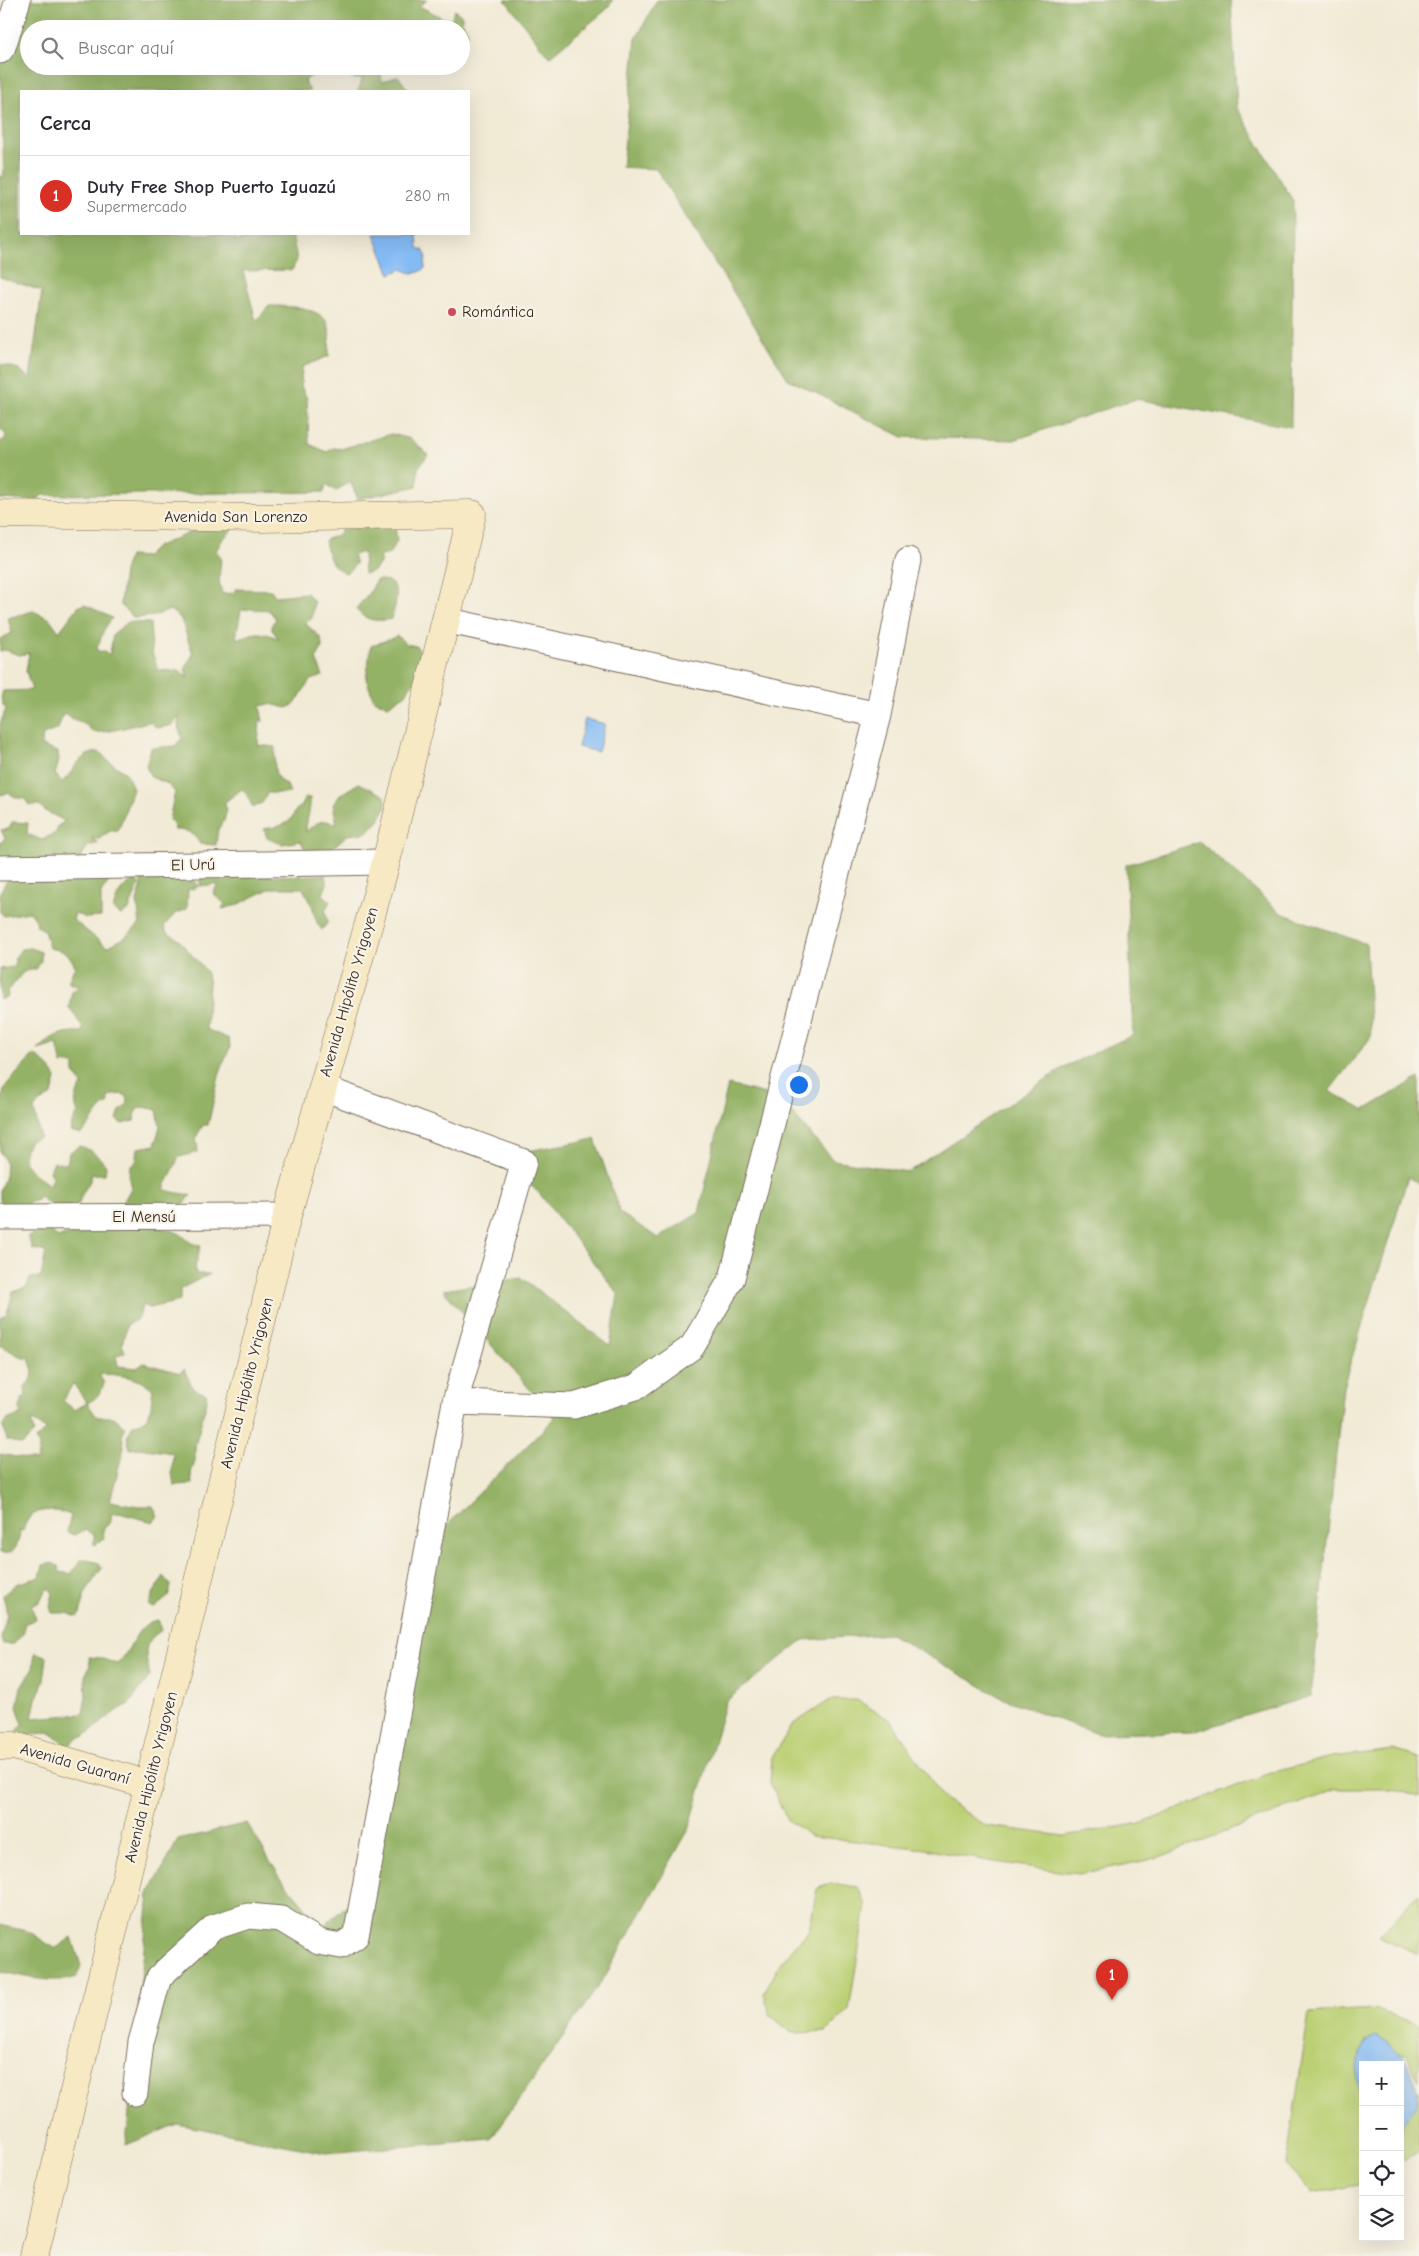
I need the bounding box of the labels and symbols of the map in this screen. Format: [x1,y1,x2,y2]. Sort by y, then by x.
place label: Romántica [462,303,534,321]
marker: Romántica [446,306,458,318]
street label: Avenida San Lorenzo [164,508,308,526]
street label: El Urú [171,856,215,874]
street label: Avenida Hipólito Yrigoyen [316,905,382,1079]
your location [786,1072,812,1098]
street label: El Mensú [112,1208,176,1226]
street label: Avenida Hipólito Yrigoyen [217,1296,277,1470]
street label: Avenida Hipólito Yrigoyen [121,1690,181,1864]
street label: Avenida Guaraní [18,1740,132,1788]
pin: 1 [1096,1959,1128,2000]

